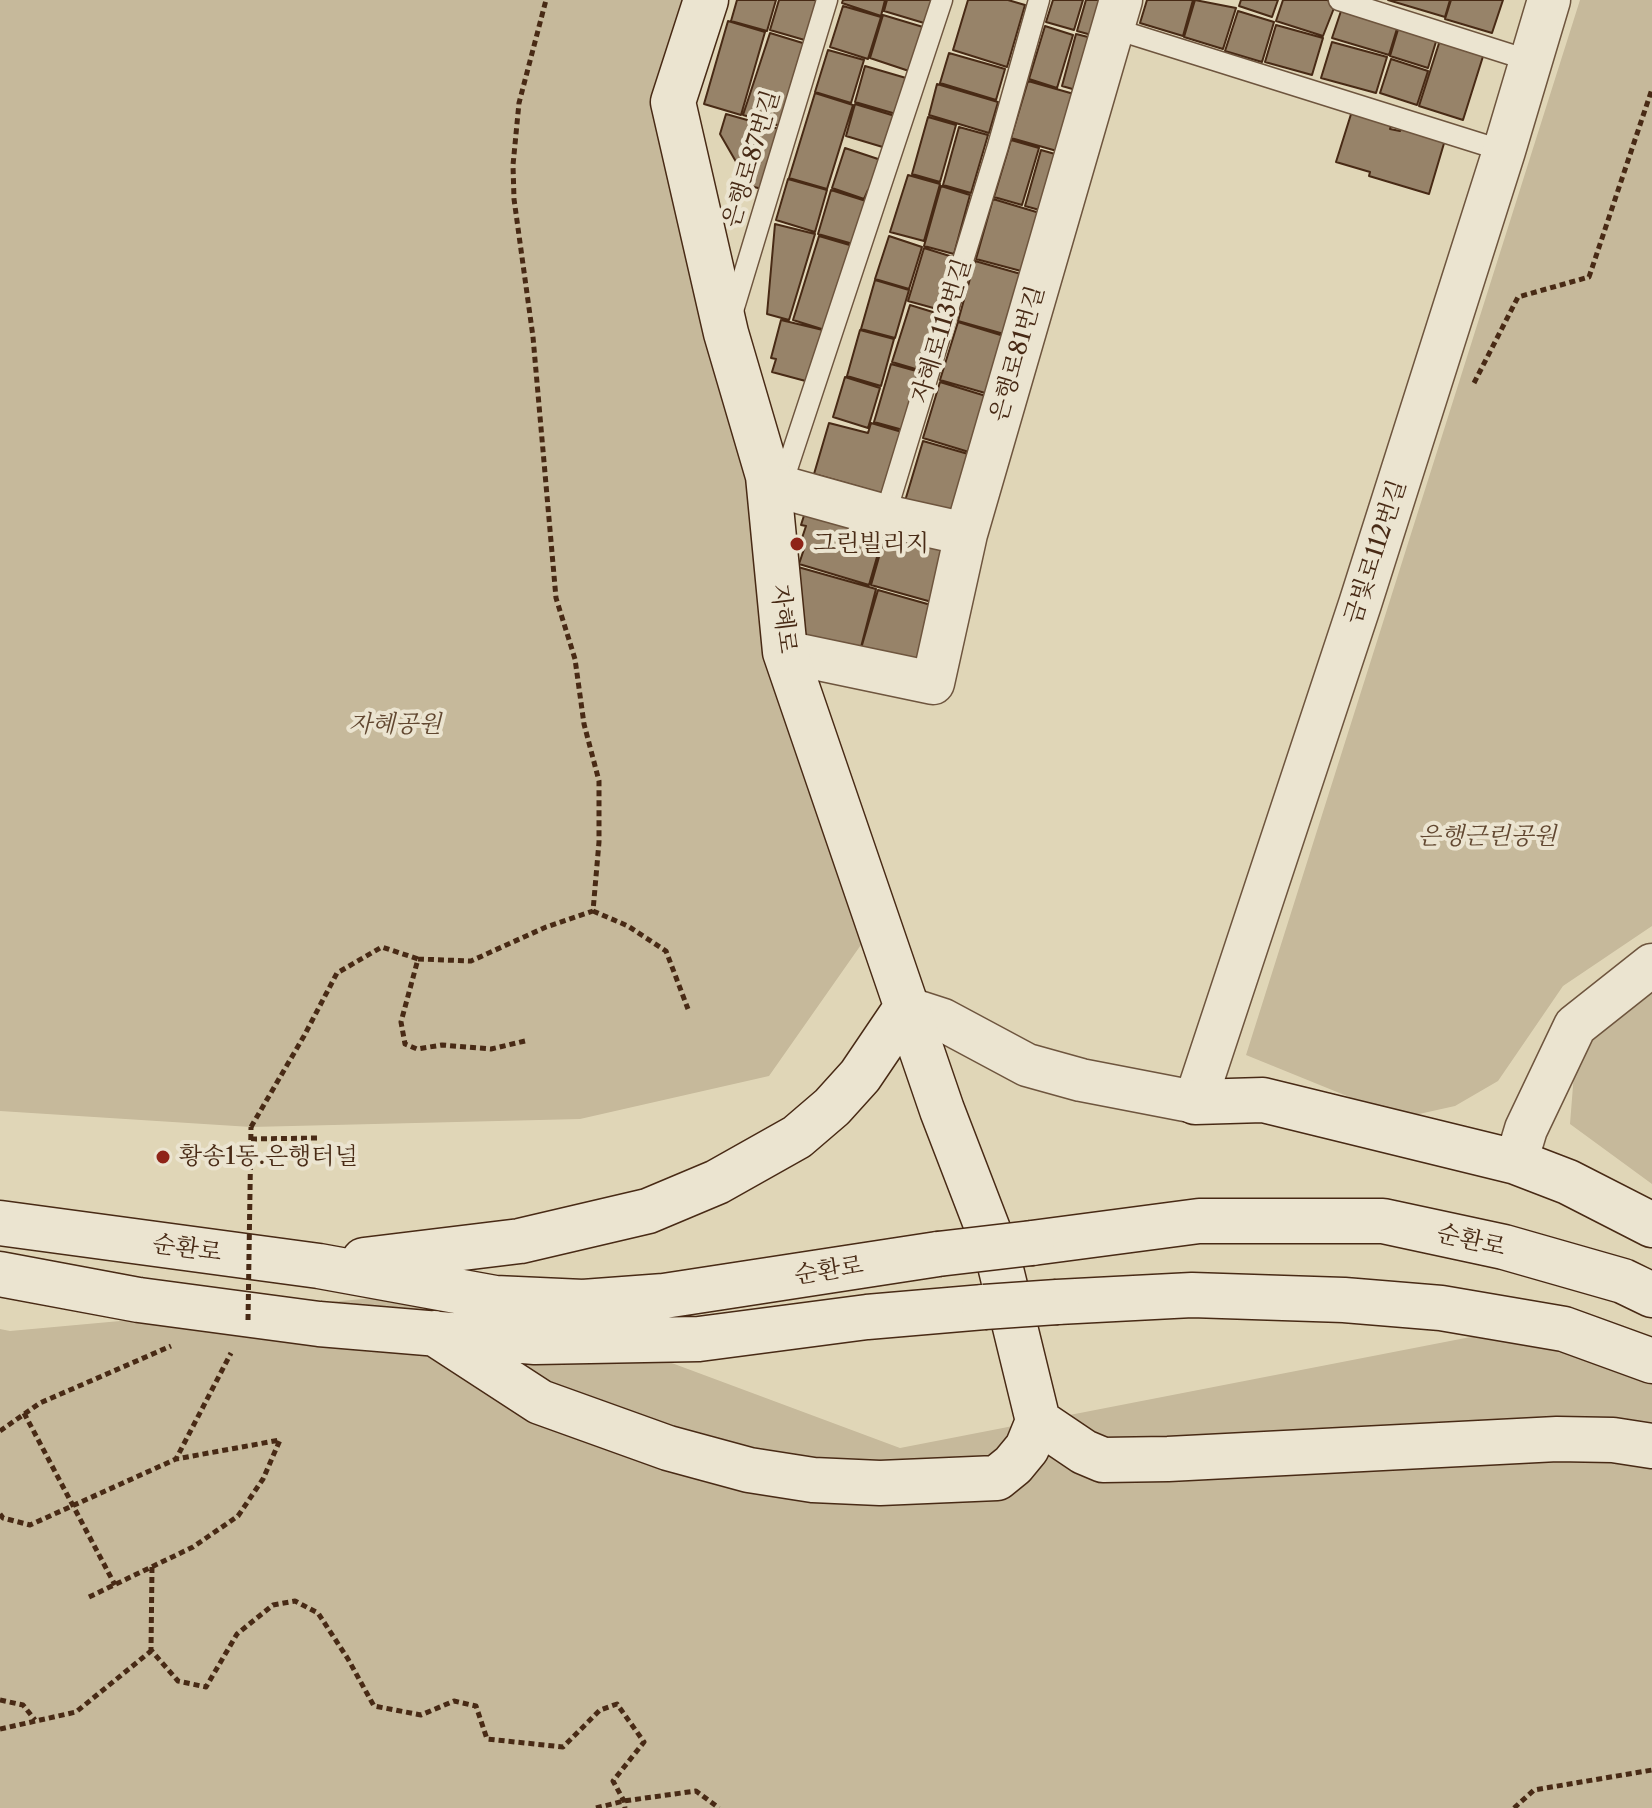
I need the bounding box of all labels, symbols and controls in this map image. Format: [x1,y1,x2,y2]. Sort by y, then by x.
street label: 은행로87번길 [717,87,787,231]
street label: 자혜로113번길 [906,255,978,407]
street label: 은행로81번길 [985,283,1051,425]
street label: 금빛로112번길 [1339,476,1413,628]
place label: 그린빌리지 [813,530,929,558]
marker: 그린빌리지 [788,535,806,553]
street label: 자혜로 [764,583,802,655]
park label: 자혜공원 [349,711,441,739]
park label: 은행근린공원 [1417,823,1557,851]
place label: 황송1동.은행터널 [179,1143,358,1171]
marker: 황송1동.은행터널 [154,1148,172,1166]
street label: 순환로 [1434,1219,1508,1263]
street label: 순환로 [151,1230,223,1268]
street label: 순환로 [792,1251,866,1291]

